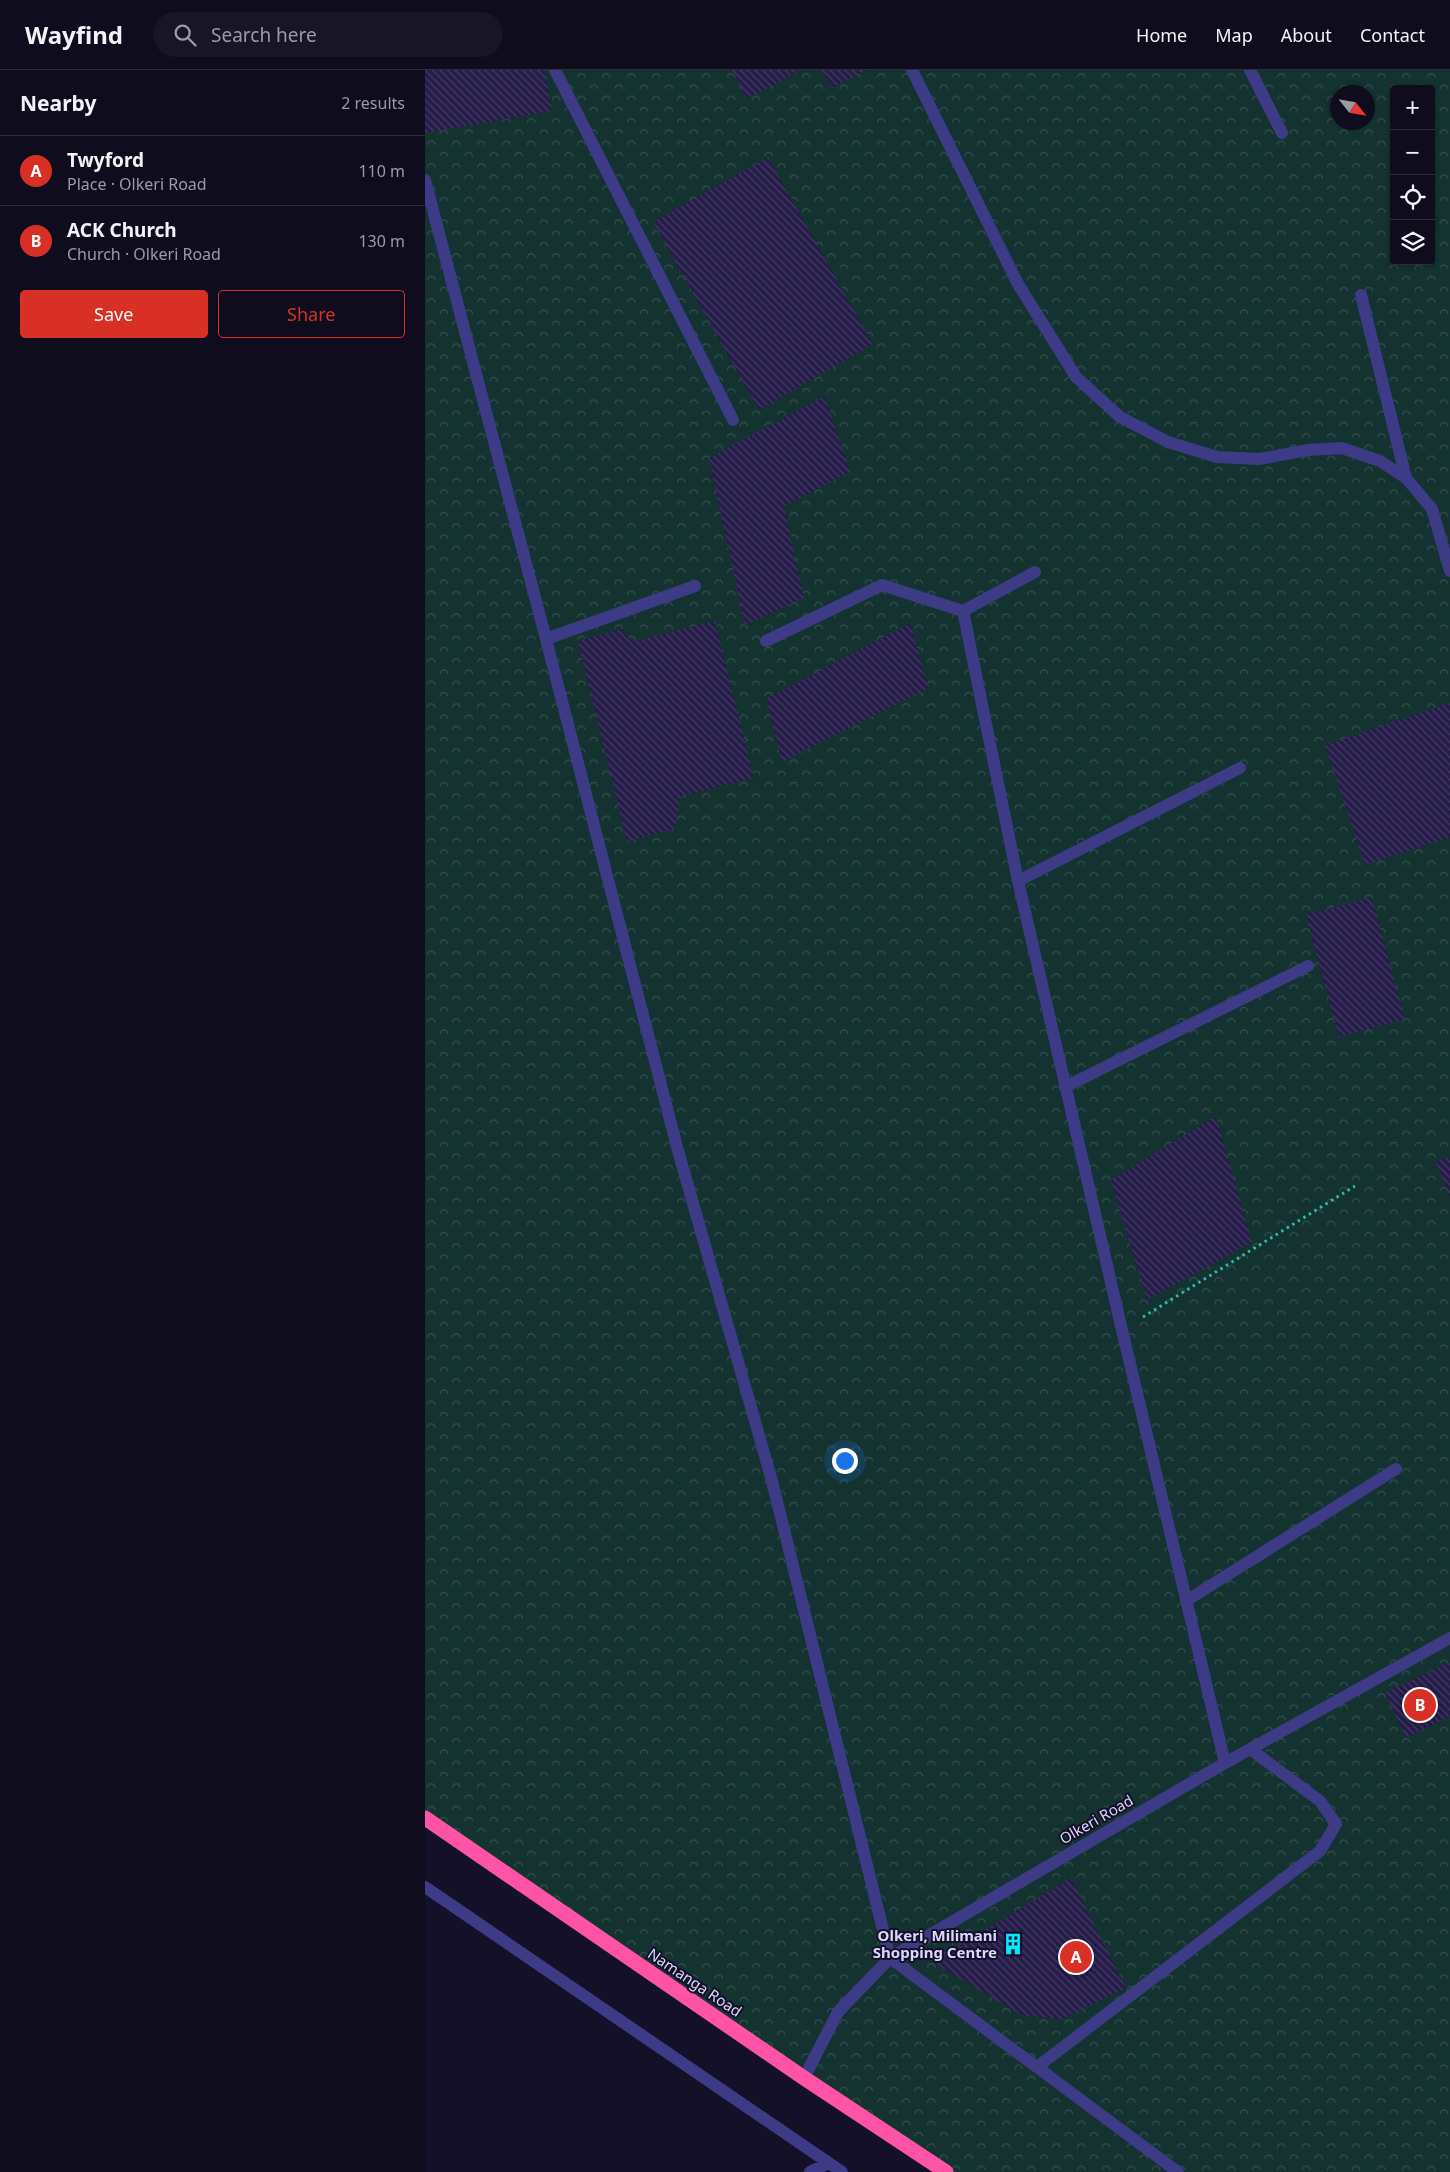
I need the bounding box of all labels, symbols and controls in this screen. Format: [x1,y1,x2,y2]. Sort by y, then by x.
search box [153,12,503,57]
text: Wayfind [25,18,123,51]
icon: search [171,21,199,49]
text: Search here [211,22,317,48]
text: Home [1136,23,1187,47]
text: Map [1215,23,1253,47]
text: About [1281,23,1332,47]
text: Contact [1360,23,1425,47]
north arrow [1330,85,1375,130]
map controls [1390,85,1435,265]
button: + [1390,85,1435,130]
text: Nearby [20,89,96,117]
text: 2 results [341,92,405,114]
button: − [1390,130,1435,175]
text: Twyford [67,147,144,173]
text: A [30,160,42,182]
text: 110 m [358,160,405,182]
text: Place · Olkeri Road [67,173,207,195]
button: locate [1390,175,1435,220]
text: ACK Church [67,217,177,243]
button: layers [1390,220,1435,265]
text: B [31,230,41,252]
text: 130 m [358,230,405,252]
text: Church · Olkeri Road [67,243,221,265]
button: Save [20,290,208,338]
button: Share [218,290,405,338]
your location [832,1448,858,1474]
pin: B [1404,1686,1436,1724]
street label: Olkeri Road [1055,1790,1137,1848]
place label: Olkeri, Milimani Shopping Centre [873,1925,997,1962]
building icon: Olkeri, Milimani Shopping Centre [1000,1931,1026,1957]
pin: A [1060,1938,1092,1976]
street label: Namanga Road [644,1943,746,2021]

